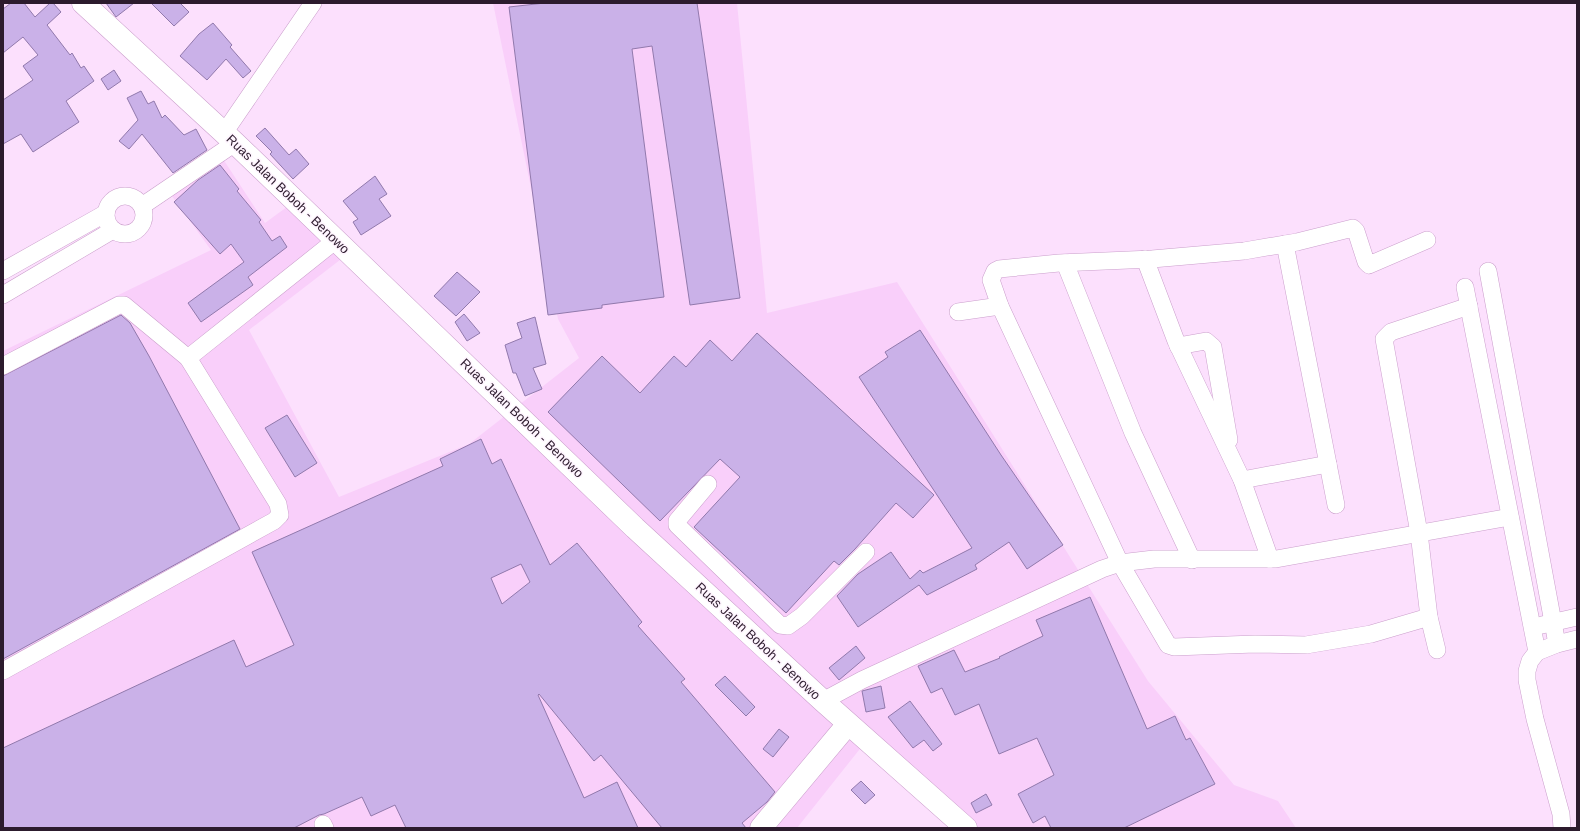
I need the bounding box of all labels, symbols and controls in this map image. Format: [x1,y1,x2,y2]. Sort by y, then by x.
street label: Ruas Jalan Boboh - Benowo [224,131,352,257]
street label: Ruas Jalan Boboh - Benowo [458,355,586,481]
street label: Ruas Jalan Boboh - Benowo [693,579,823,703]

